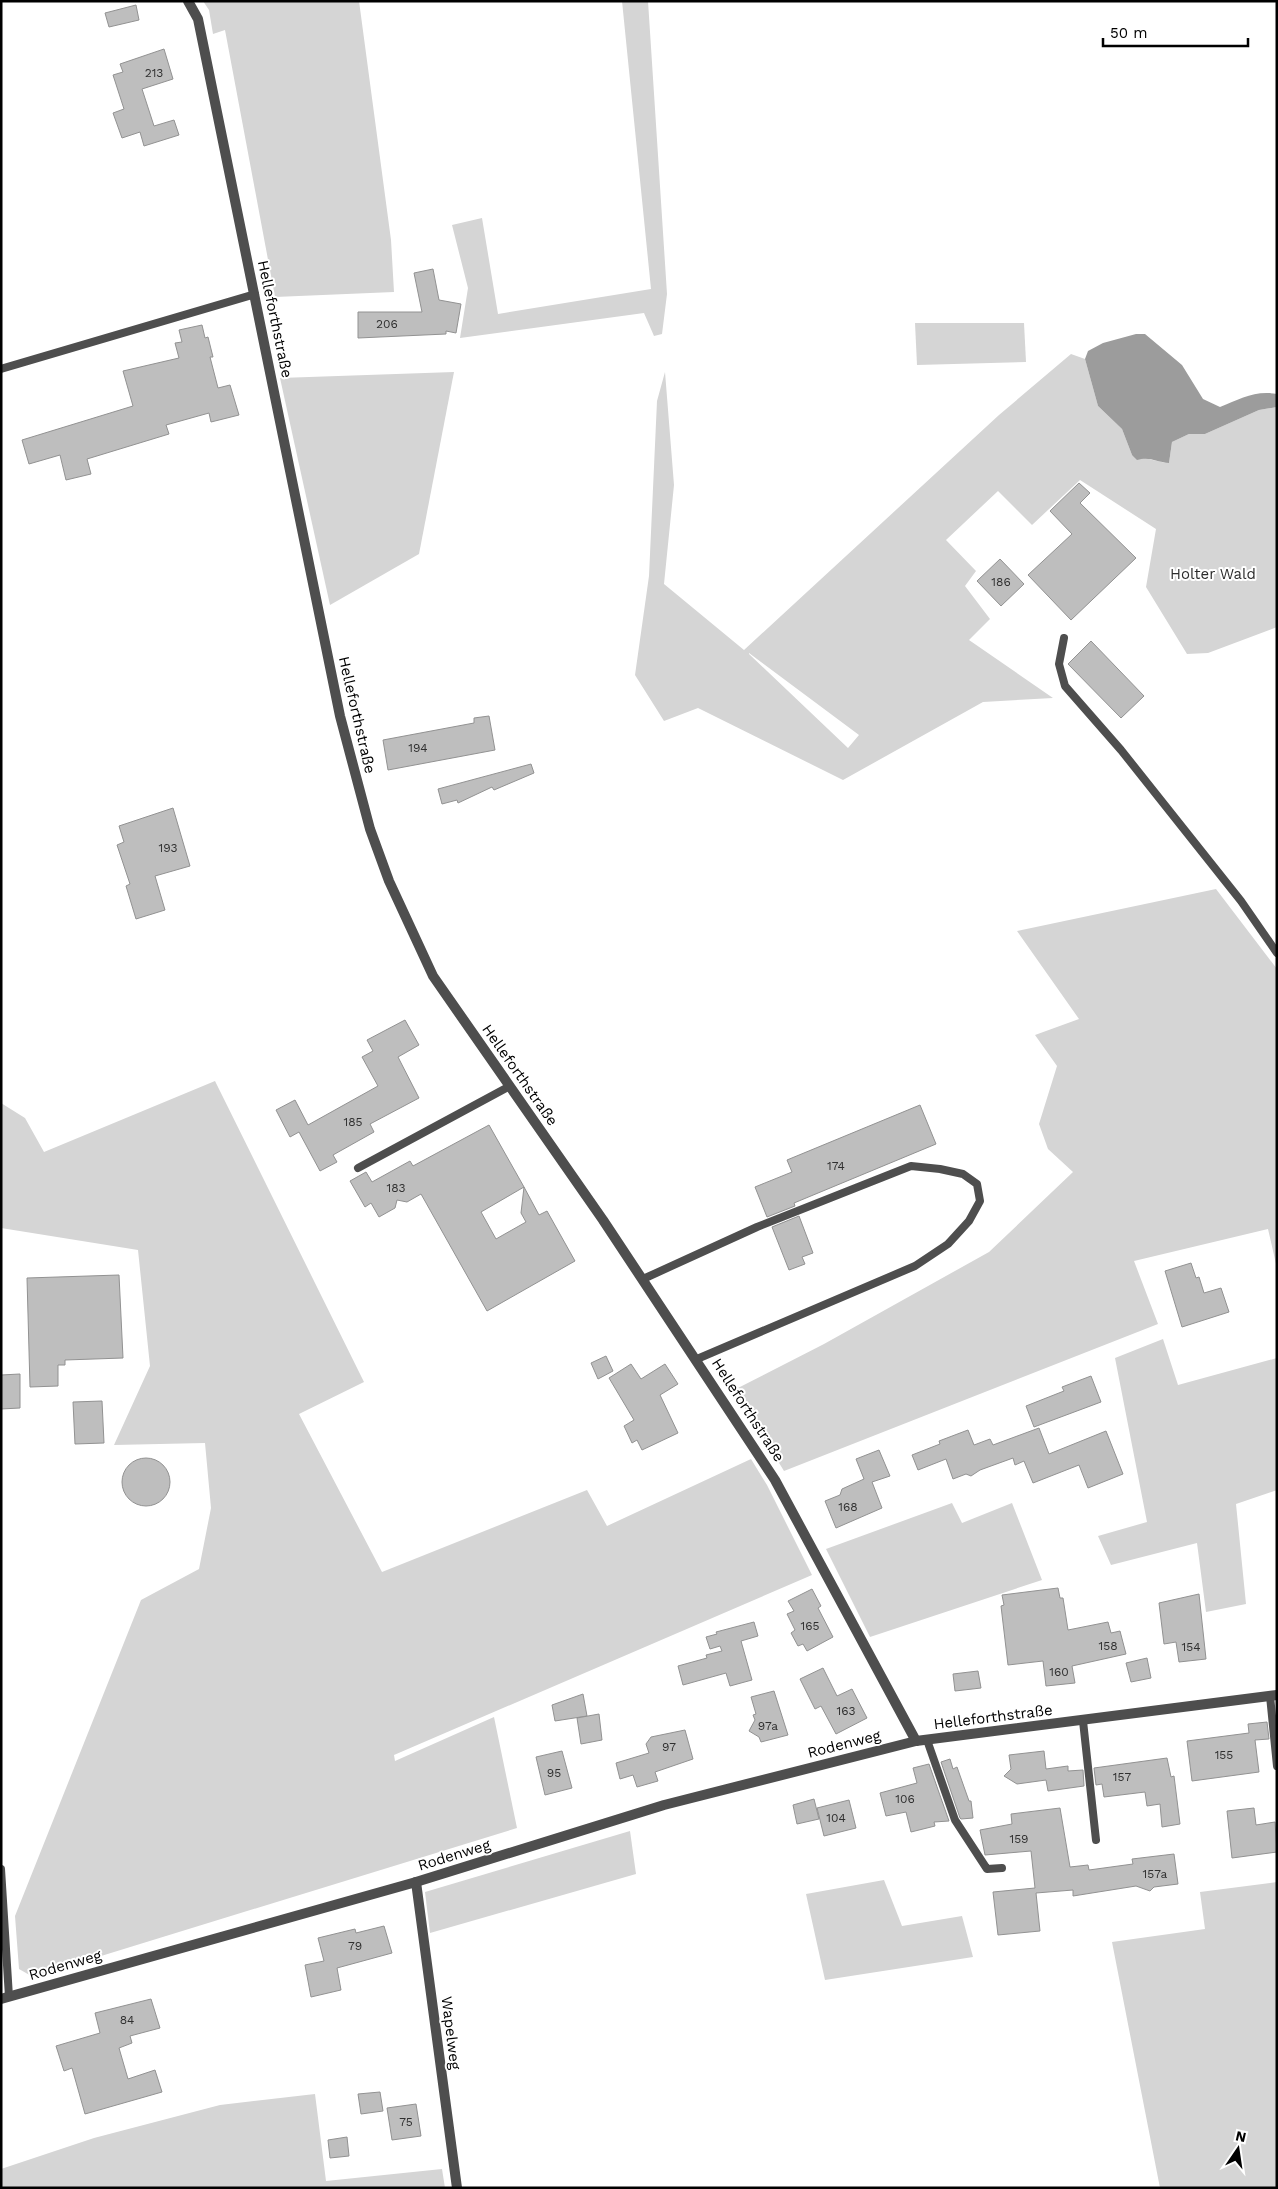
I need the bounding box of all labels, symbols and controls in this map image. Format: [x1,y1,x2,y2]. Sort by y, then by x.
scale bar [1103,15,1248,47]
text: 50 m [1110,24,1147,42]
house number: 213 [145,66,163,80]
street label: Helleforthstraße [254,259,296,379]
house number: 206 [376,317,398,331]
park label: Holter Wald [1170,565,1256,583]
house number: 186 [991,575,1011,589]
street label: Helleforthstraße [335,655,379,775]
house number: 194 [408,741,428,755]
house number: 193 [159,841,177,855]
street label: Helleforthstraße [478,1021,562,1129]
house number: 185 [343,1115,363,1129]
house number: 174 [827,1159,845,1173]
house number: 183 [387,1181,405,1195]
street label: Helleforthstraße [708,1355,788,1465]
house number: 168 [838,1500,858,1514]
house number: 165 [801,1619,819,1633]
house number: 158 [1098,1639,1118,1653]
house number: 154 [1182,1640,1201,1654]
house number: 160 [1049,1665,1069,1679]
street label: Helleforthstraße [932,1701,1054,1733]
house number: 163 [837,1704,855,1718]
house number: 97a [758,1719,778,1733]
street label: Rodenweg [805,1726,883,1762]
house number: 97 [662,1740,676,1754]
house number: 155 [1215,1748,1233,1762]
house number: 95 [547,1766,561,1780]
house number: 157 [1113,1770,1131,1784]
house number: 106 [895,1792,915,1806]
house number: 104 [826,1811,846,1825]
house number: 159 [1009,1832,1029,1846]
street label: Rodenweg [416,1835,492,1875]
house number: 157a [1143,1867,1168,1881]
house number: 79 [348,1939,362,1953]
street label: Rodenweg [27,1946,103,1984]
street label: Wapelweg [438,1995,464,2071]
house number: 84 [120,2013,134,2027]
house number: 75 [399,2115,413,2129]
north arrow [1213,2124,1263,2174]
text: N [1234,2127,1248,2145]

